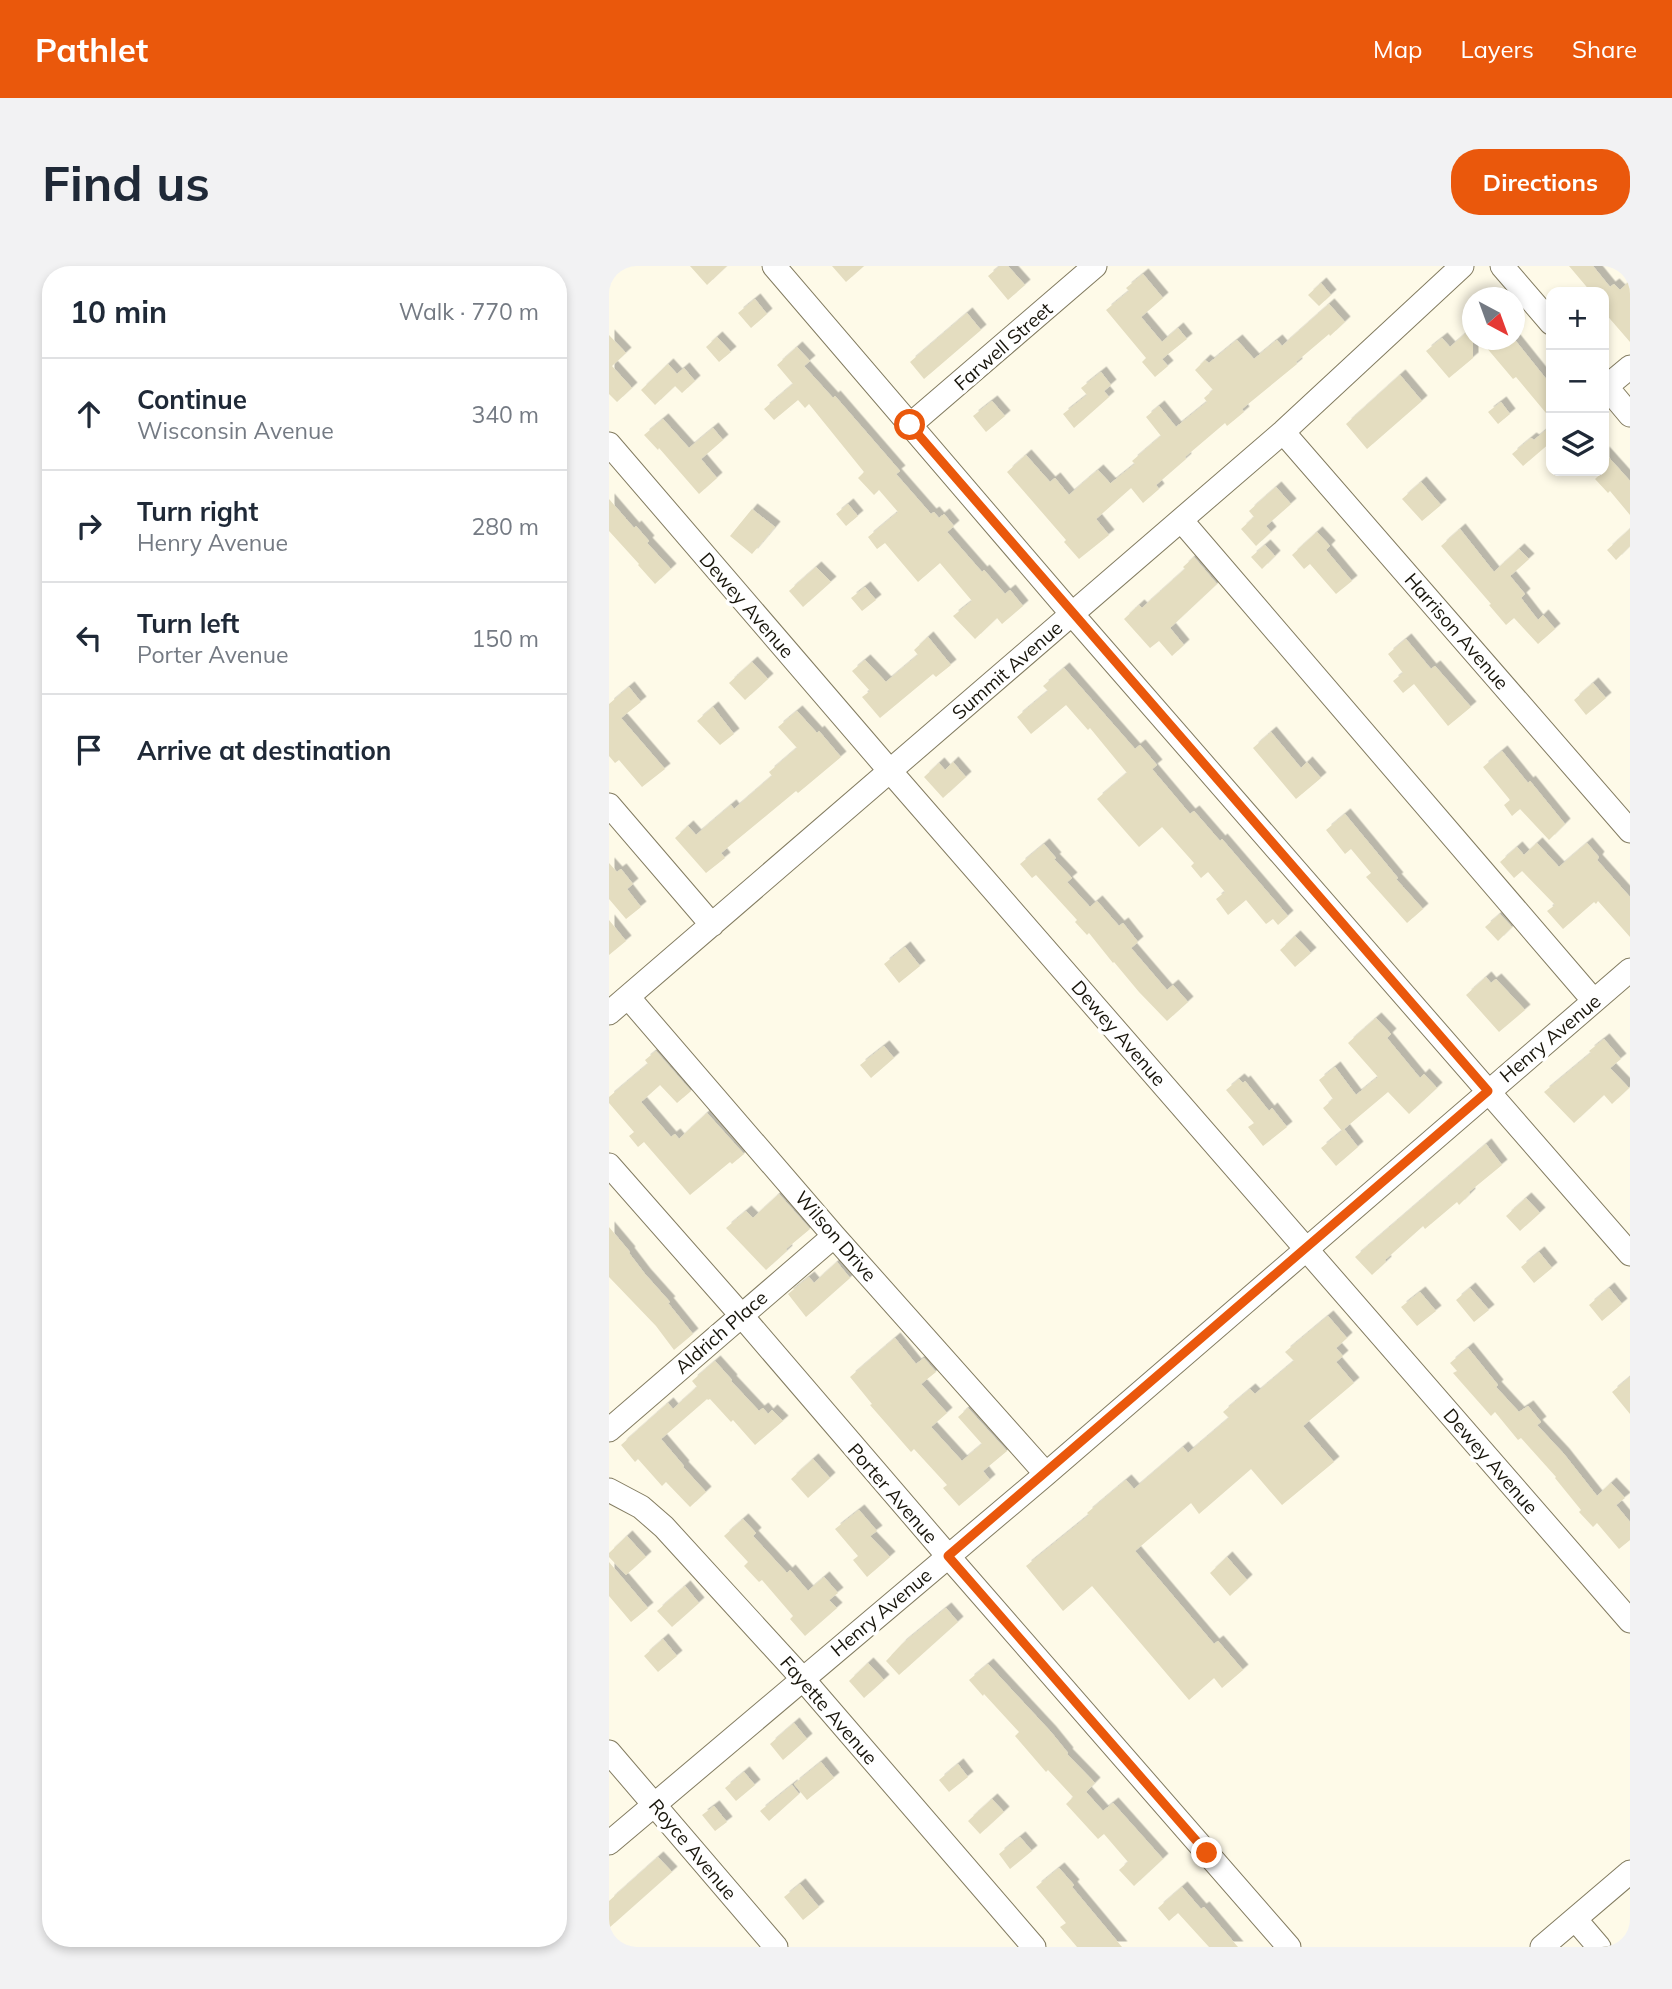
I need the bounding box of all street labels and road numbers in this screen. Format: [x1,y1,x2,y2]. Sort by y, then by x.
street label: Farwell Street [949,297,1057,395]
street label: Dewey Avenue [695,547,799,663]
street label: Harrison Avenue [1400,568,1514,694]
street label: Summit Avenue [947,616,1067,724]
street label: Dewey Avenue [1067,975,1171,1091]
street label: Henry Avenue [1495,989,1605,1087]
street label: Wilson Drive [790,1186,882,1286]
street label: Aldrich Place [670,1285,772,1379]
street label: Dewey Avenue [1439,1403,1543,1519]
street label: Porter Avenue [843,1438,943,1548]
street label: Henry Avenue [826,1563,936,1661]
street label: Fayette Avenue [775,1651,883,1769]
street label: Royce Avenue [644,1794,742,1904]

